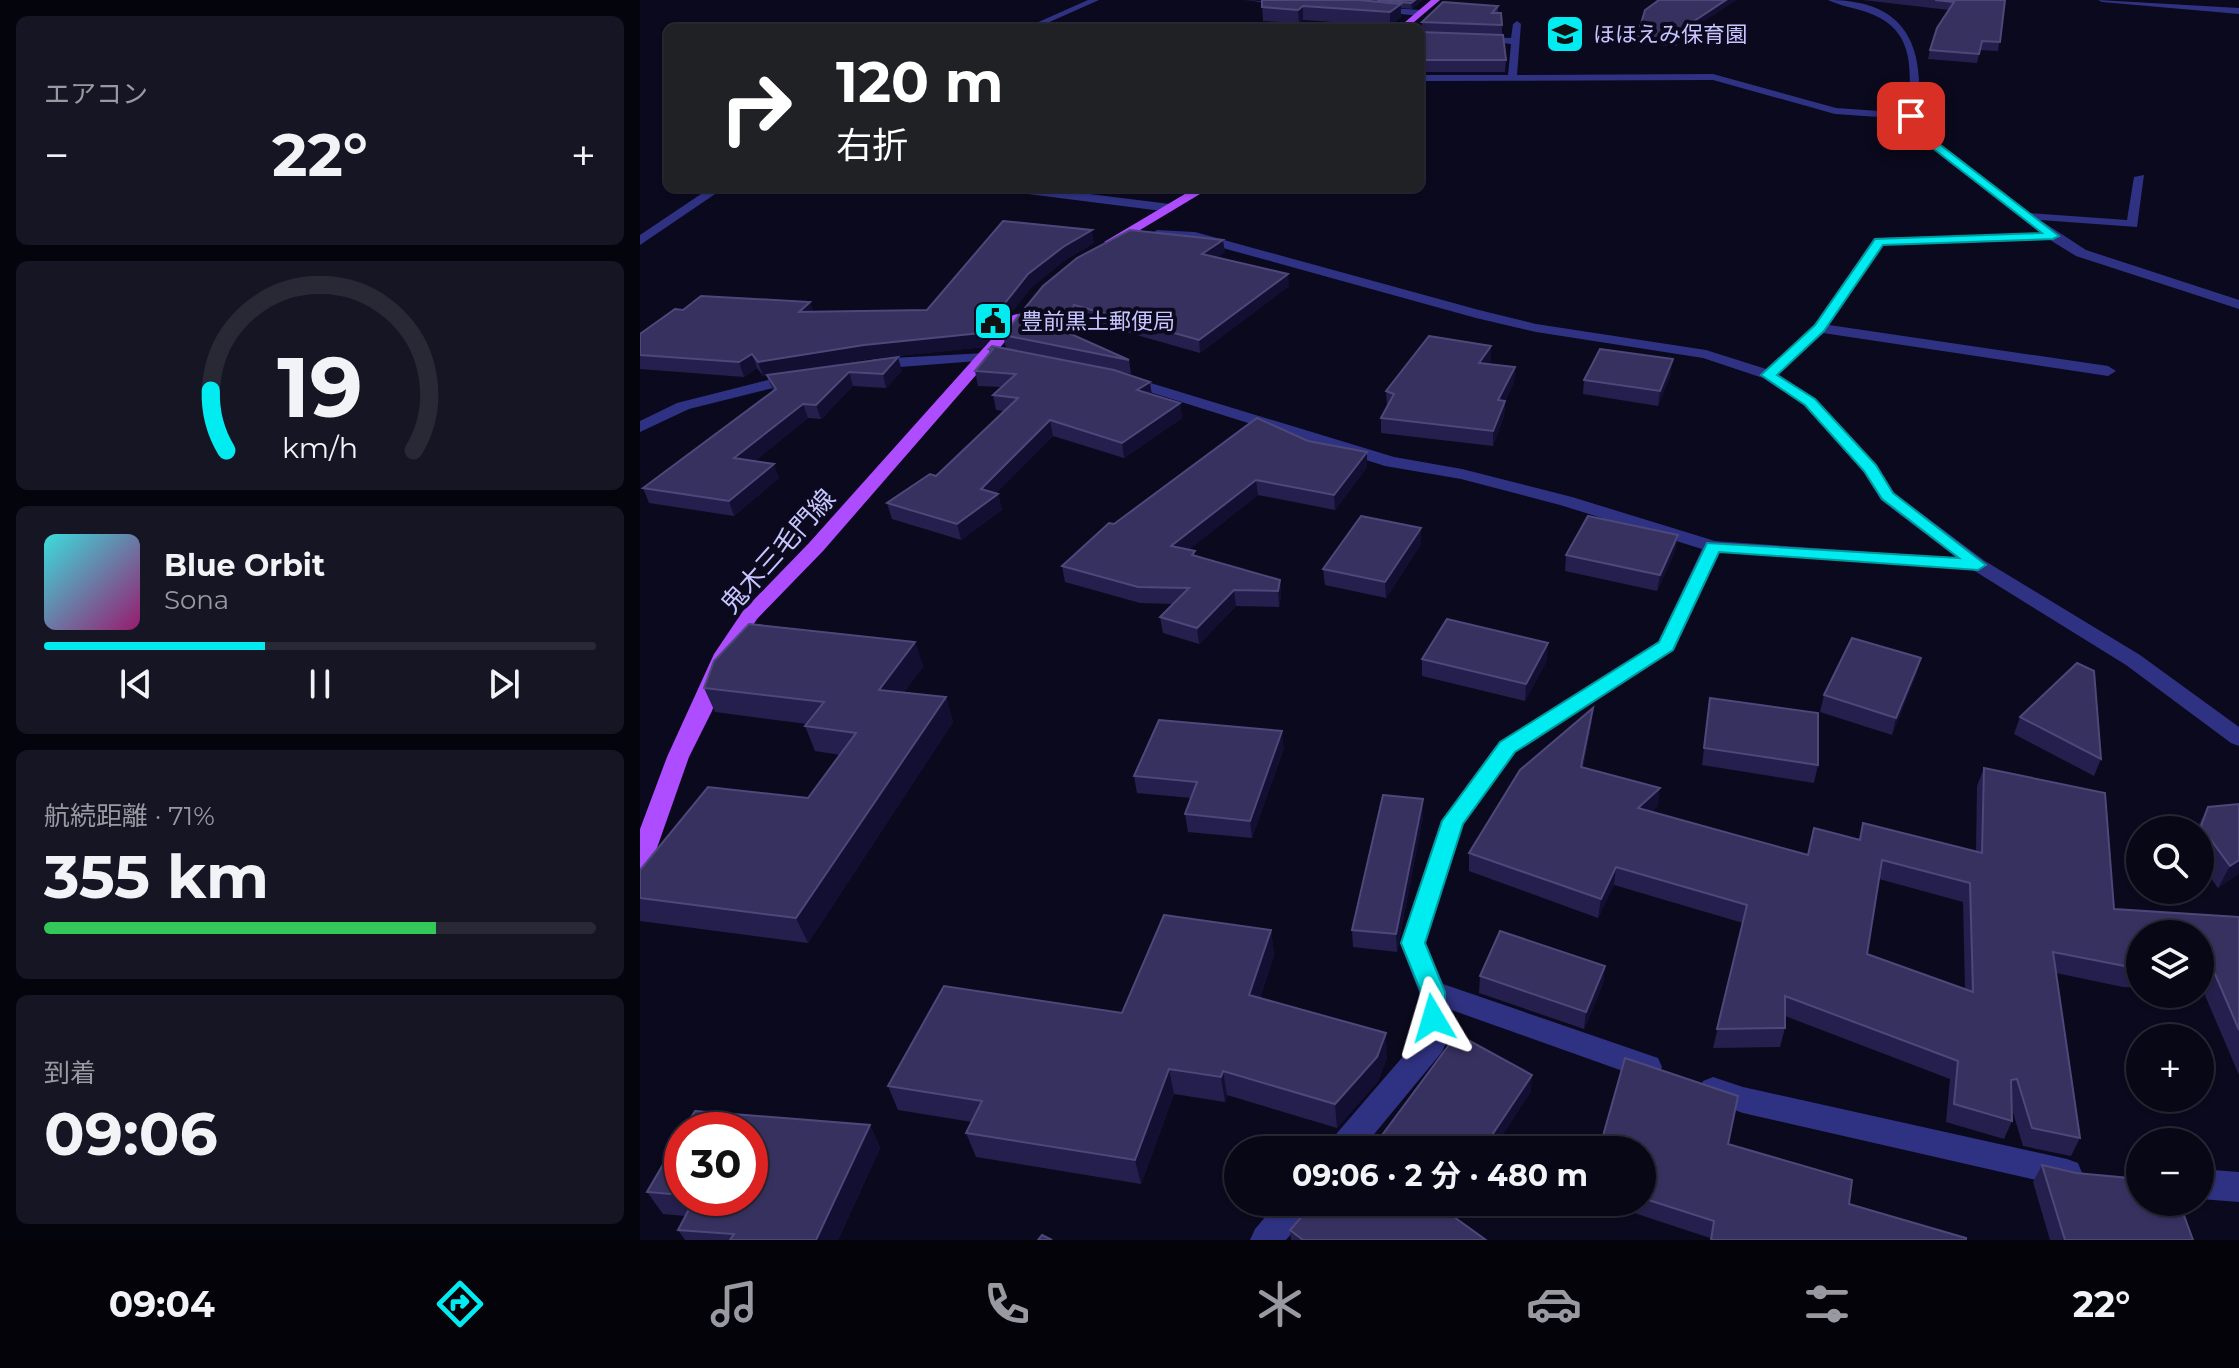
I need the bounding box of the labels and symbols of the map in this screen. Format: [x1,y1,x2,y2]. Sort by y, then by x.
school or university icon: ほほえみ保育園 [1544,13,1586,55]
place label: ほほえみ保育園 [1593,21,1747,48]
pin [1877,82,1945,150]
public building icon: 豊前黒土郵便局 [972,300,1014,342]
place label: 豊前黒土郵便局 [1021,308,1175,335]
street label: 鬼木三毛門線 [714,482,842,620]
position arrow [1391,976,1475,1060]
speed limit sign: 30 [664,1112,768,1216]

